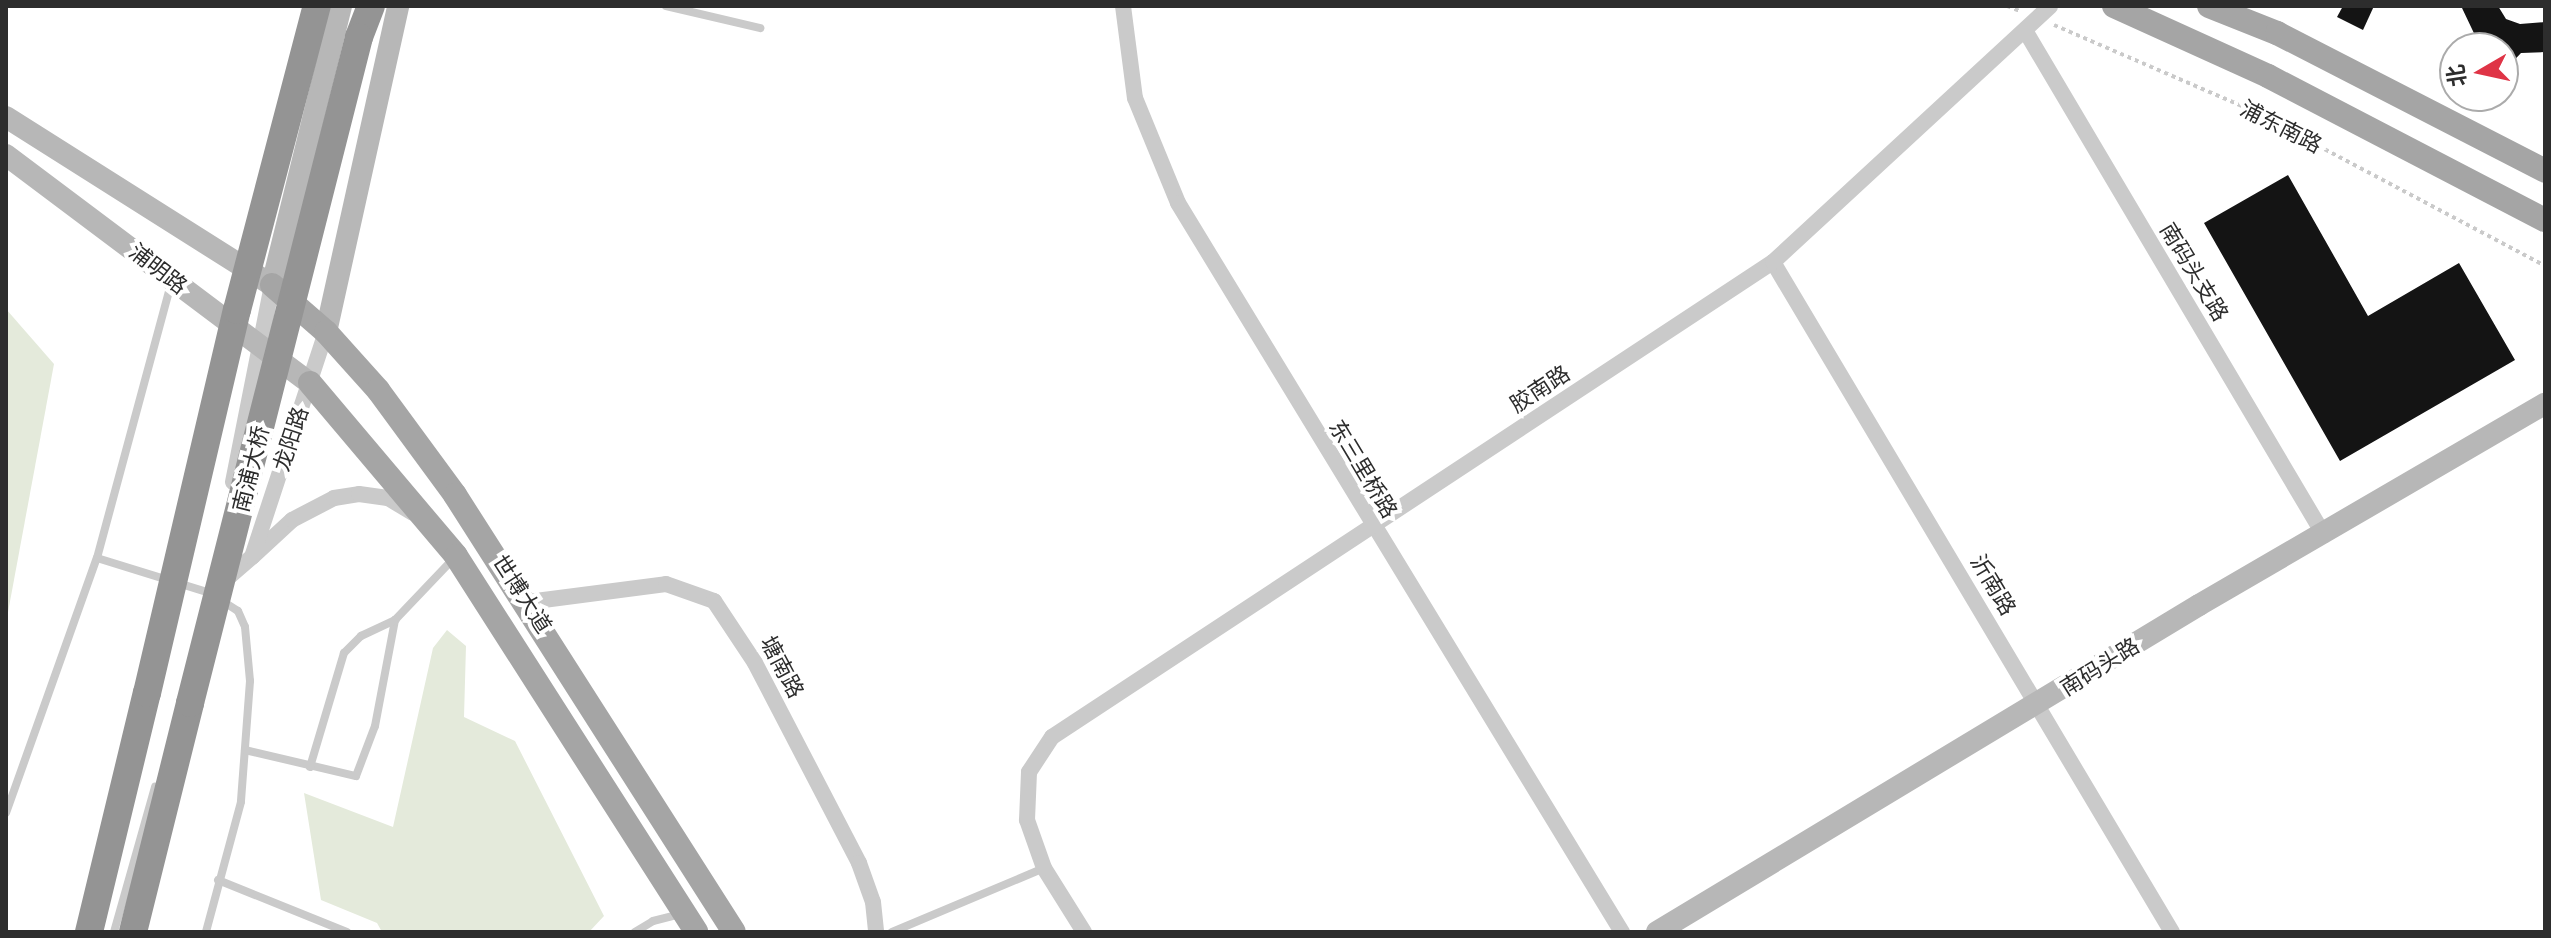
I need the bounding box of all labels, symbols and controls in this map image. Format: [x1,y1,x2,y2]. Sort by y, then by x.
north arrow [2439,32,2519,112]
text: 北 [2442,63,2472,89]
street label: 浦东南路 [2236,95,2326,159]
street label: 南码头支路 [2154,218,2234,326]
street label: 浦明路 [124,238,192,300]
street label: 胶南路 [1505,360,1575,418]
street label: 龙阳路 [268,404,314,474]
street label: 东三里桥路 [1323,415,1403,523]
street label: 南浦大桥 [228,423,274,515]
street label: 世博大道 [487,550,557,638]
street label: 沂南路 [1965,550,2021,620]
street label: 塘南路 [755,632,809,702]
street label: 南码头路 [2056,632,2144,702]

